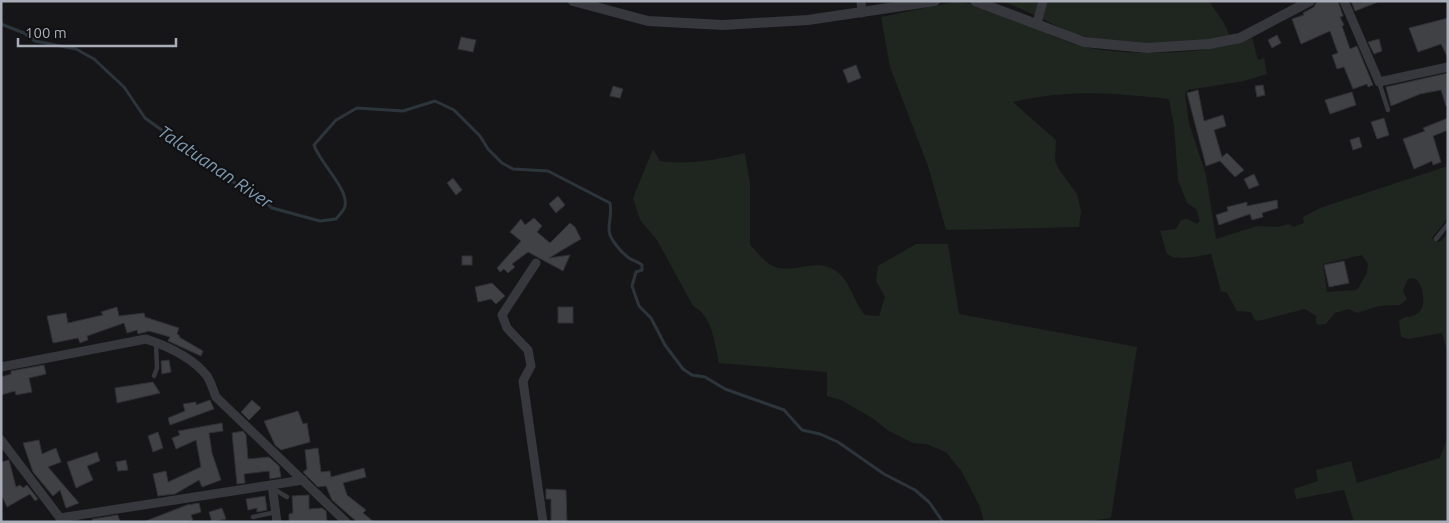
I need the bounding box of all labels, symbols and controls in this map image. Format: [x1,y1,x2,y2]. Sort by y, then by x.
scale bar [18,15,175,47]
text: 100 m [25,24,67,41]
water label: Talatuanan River [155,121,277,212]

